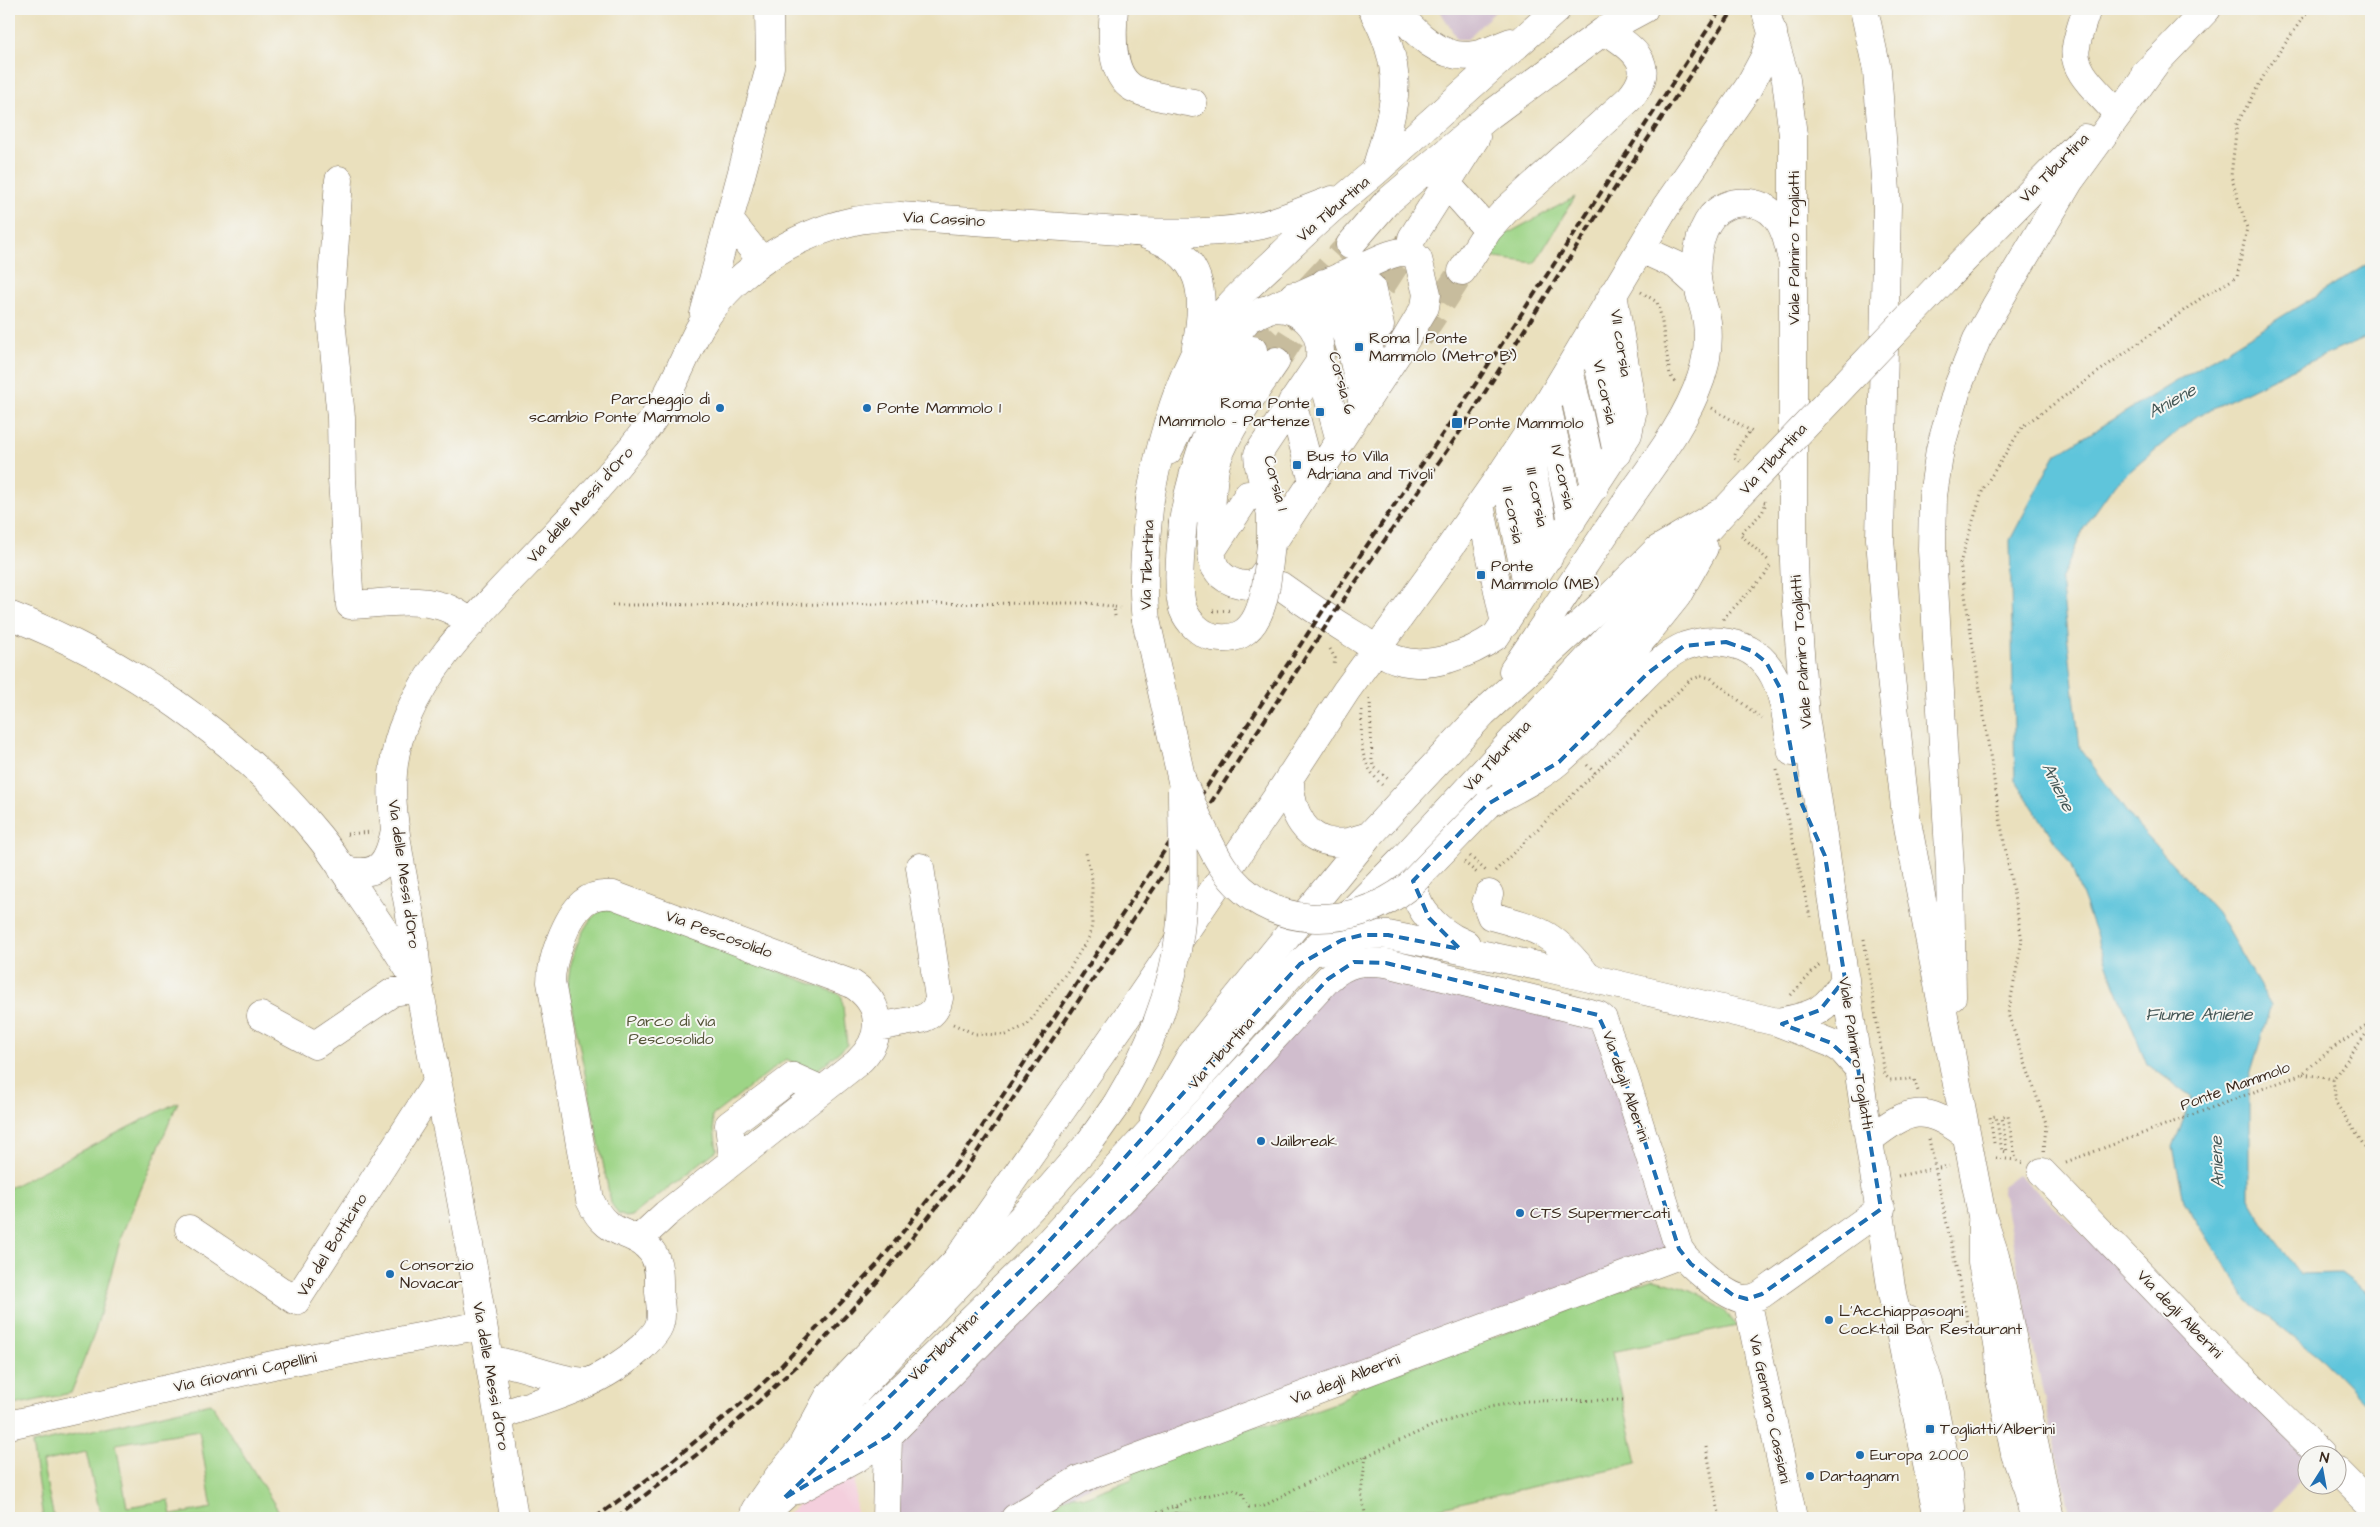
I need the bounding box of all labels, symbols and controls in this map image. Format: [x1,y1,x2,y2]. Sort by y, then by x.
street label: Via Tiburtina [2014,128,2094,208]
street label: Via Tiburtina [1292,171,1374,247]
street label: Viale Palmiro Togliatti [1783,171,1806,325]
street label: Via Cassino [903,206,985,232]
street label: VII corsia [1605,308,1637,378]
place label: Roma | Ponte Mammolo (Metro B) [1369,327,1517,367]
marker: Roma | Ponte Mammolo (Metro B) [1353,341,1365,353]
street label: Corsia 6 [1323,349,1361,417]
street label: VI corsia [1587,358,1623,426]
water label: Aniene [2143,377,2202,424]
place label: Parcheggio di scambio Ponte Mammolo [529,388,711,428]
place label: Roma Ponte Mammolo - Partenze [1159,392,1310,432]
place label: Ponte Mammolo 1 [877,397,1001,419]
marker: Parcheggio di scambio Ponte Mammolo [714,402,726,414]
marker: Ponte Mammolo 1 [861,402,873,414]
marker: Roma Ponte Mammolo - Partenze [1314,406,1326,418]
place label: Ponte Mammolo [1468,412,1584,434]
marker: Ponte Mammolo [1450,416,1464,430]
street label: Via Tiburtina [1734,418,1812,500]
street label: Via delle Messi d'Oro [522,442,638,568]
street label: IV corsia [1545,443,1581,511]
place label: Bus to Villa Adriana and Tivoli [1307,445,1433,485]
street label: Corsia 1 [1258,453,1294,513]
marker: Bus to Villa Adriana and Tivoli [1291,459,1303,471]
street label: III corsia [1520,465,1554,529]
street label: II corsia [1497,485,1529,545]
street label: Via Tiburtina [1134,519,1160,611]
place label: Ponte Mammolo (MB) [1491,555,1600,595]
marker: Ponte Mammolo (MB) [1475,569,1487,581]
street label: Viale Palmiro Togliatti [1785,574,1818,729]
street label: Via Tiburtina [1458,715,1536,797]
water label: Aniene [2035,758,2081,817]
street label: Via delle Messi d'Oro [383,798,425,950]
street label: Via Pescosolido [663,904,775,964]
street label: Viale Palmiro Togliatti [1832,975,1879,1131]
water label: Fiume Aniene [2145,1002,2254,1027]
park label: Parco di via Pescosolido [627,1010,715,1050]
street label: Via Tiburtina [1183,1012,1259,1094]
street label: Via degli Alberini [1596,1028,1655,1145]
street label: Ponte Mammolo [2177,1056,2293,1116]
place label: Jailbreak [1271,1130,1337,1152]
water label: Aniene [2204,1134,2230,1188]
marker: Jailbreak [1255,1135,1267,1147]
street label: Via del Botticino [291,1189,373,1301]
place label: CTS Supermercati [1530,1202,1670,1224]
marker: CTS Supermercati [1514,1207,1526,1219]
place label: Consorzio Novacar [400,1254,474,1294]
street label: Via degli Alberini [2131,1265,2228,1364]
marker: Consorzio Novacar [384,1268,396,1280]
street label: Via delle Messi d'Oro [467,1300,515,1452]
place label: L'Acchiappasogni Cocktail Bar Restaurant [1839,1300,2023,1340]
street label: Via Tiburtina [903,1308,983,1386]
marker: L'Acchiappasogni Cocktail Bar Restaurant [1823,1314,1835,1326]
street label: Via Gennaro Cassiani [1743,1333,1797,1486]
street label: Via Giovanni Capellini [171,1346,319,1398]
street label: Via degli Alberini [1287,1348,1404,1411]
place label: Togliatti/Alberini [1940,1418,2056,1441]
marker: Togliatti/Alberini [1924,1423,1936,1435]
place label: Europa 2000 [1870,1444,1968,1466]
north arrow [2298,1444,2348,1494]
text: N [2318,1448,2331,1469]
marker: Europa 2000 [1854,1449,1866,1461]
place label: Dartagnam [1820,1465,1899,1488]
marker: Dartagnam [1804,1470,1816,1482]

